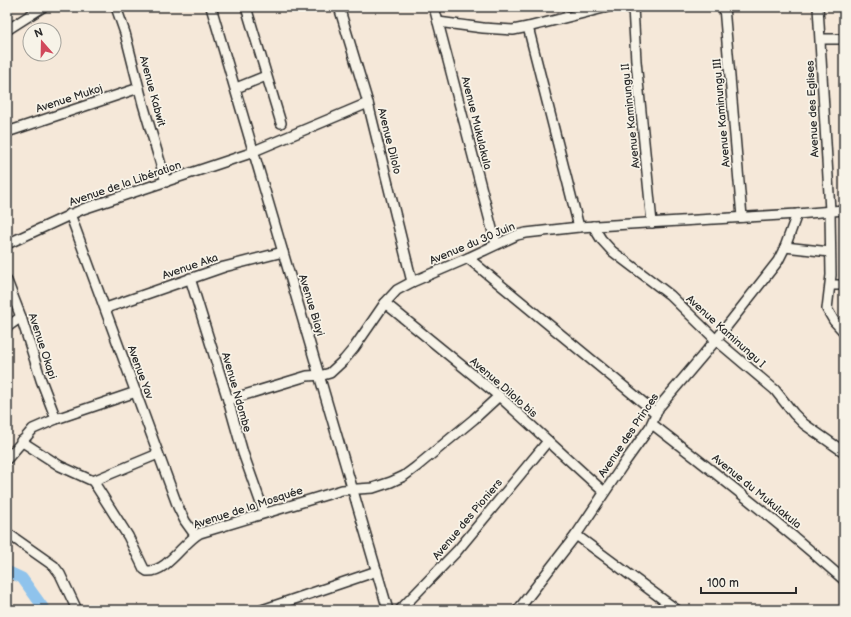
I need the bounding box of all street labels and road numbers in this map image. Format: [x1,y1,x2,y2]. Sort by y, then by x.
street label: Avenue Kabwit [137,54,168,128]
street label: Avenue Kaminungu III [710,58,733,168]
street label: Avenue des Eglises [803,60,822,158]
street label: Avenue Kaminungu II [618,62,642,169]
street label: Avenue Mukulakula [459,75,494,171]
street label: Avenue Mukoj [34,82,104,115]
street label: Avenue Dilolo [375,107,404,176]
street label: Avenue de la Libération [68,158,183,209]
street label: Avenue du 30 Juin [428,220,517,267]
street label: Avenue Aka [161,251,220,282]
street label: Avenue Biayi [296,273,327,338]
street label: Avenue Kaminungu I [683,292,768,371]
street label: Avenue Okapi [26,311,59,381]
street label: Avenue Yav [125,344,156,401]
street label: Avenue Ndombe [219,351,254,434]
street label: Avenue Dilolo bis [467,355,540,420]
street label: Avenue des Princes [595,390,662,480]
street label: Avenue du Mukulakula [709,451,804,531]
street label: Avenue des Pioniers [430,476,505,562]
street label: Avenue de la Mosquée [192,484,305,531]

